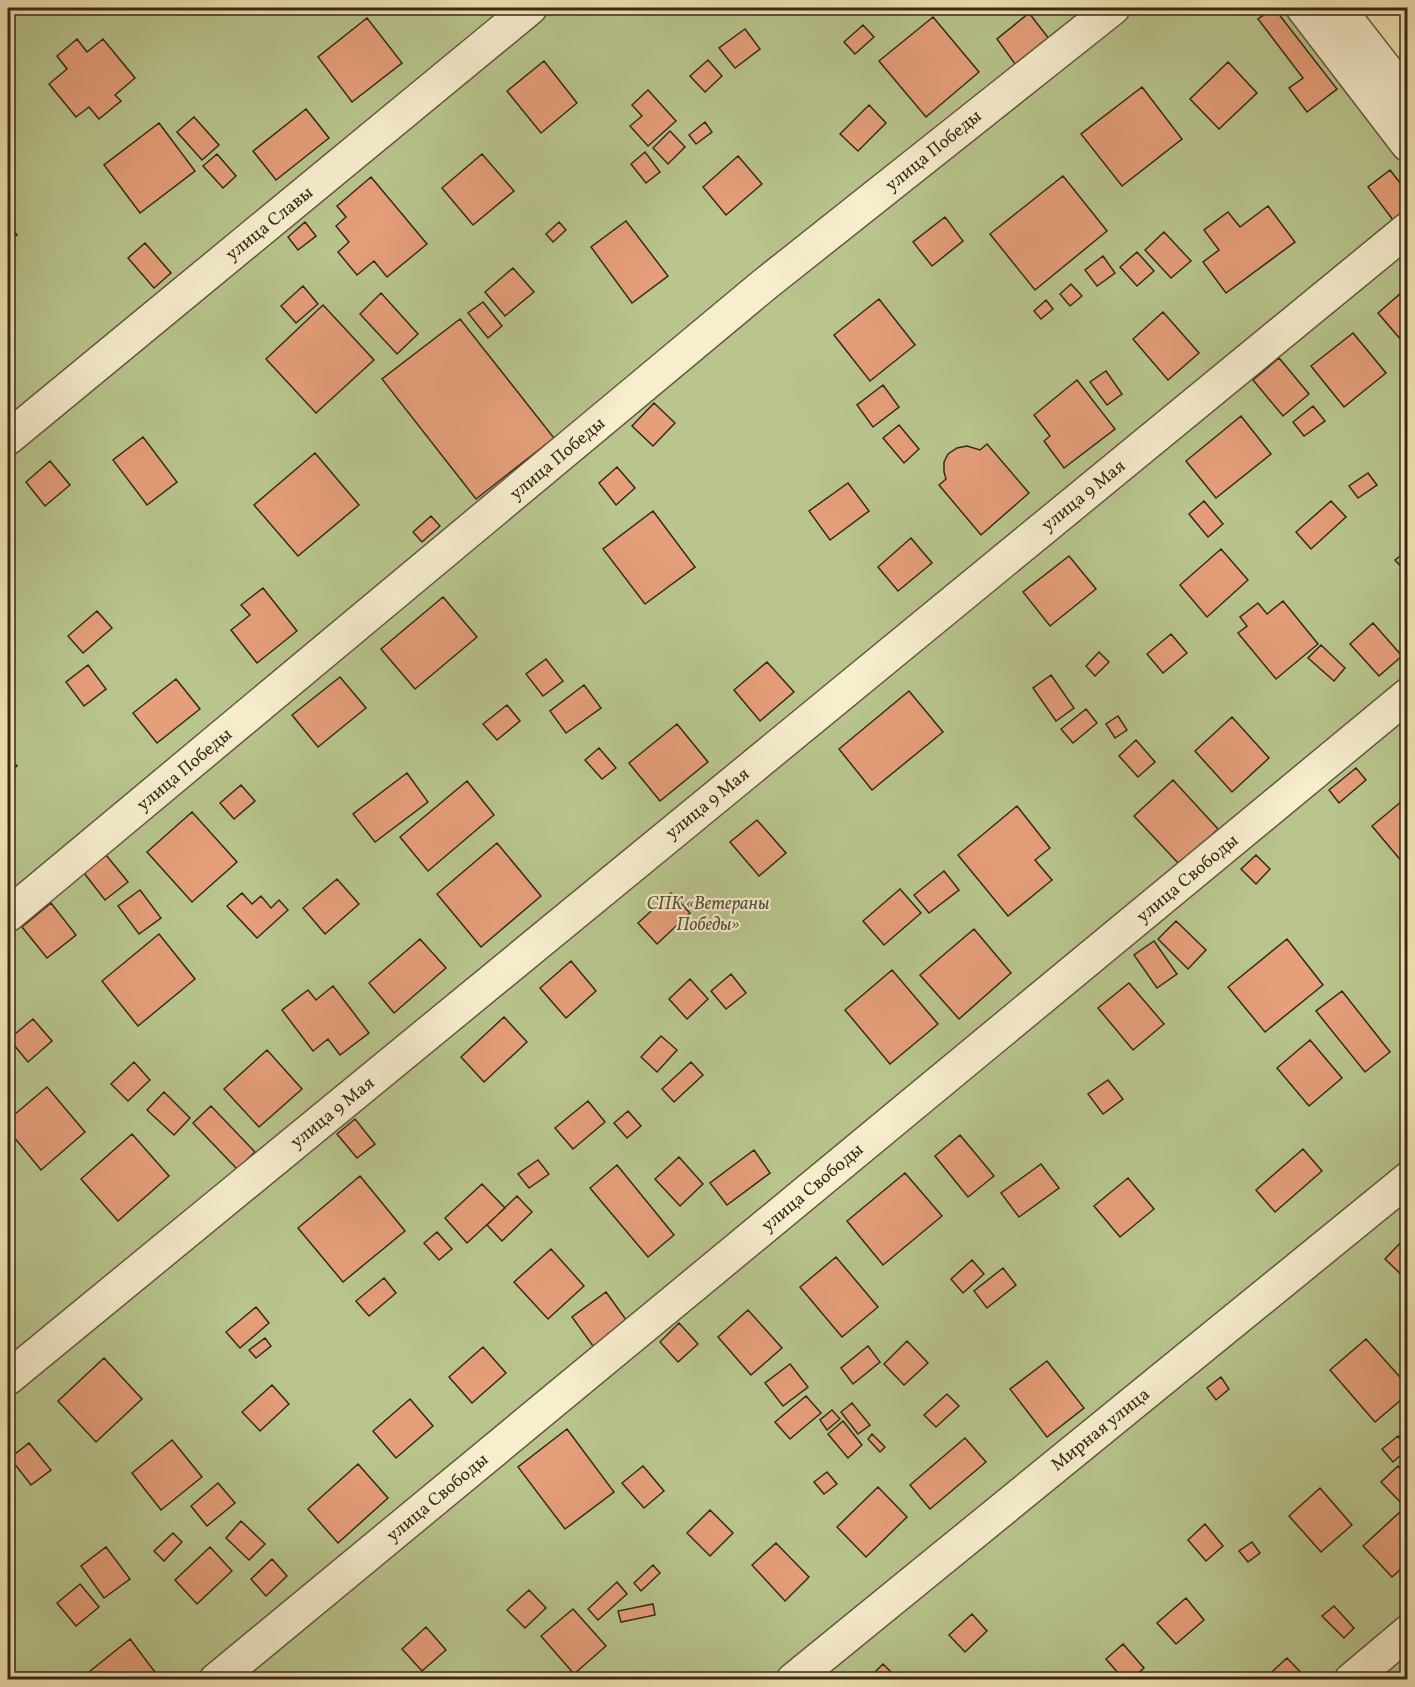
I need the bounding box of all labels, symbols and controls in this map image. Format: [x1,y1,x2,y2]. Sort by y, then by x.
street label: улица Победы [880,104,988,198]
street label: улица Славы [221,181,319,267]
street label: улица Победы [505,412,611,507]
street label: улица 9 Мая [1037,454,1131,538]
street label: улица Победы [132,723,238,818]
street label: улица 9 Мая [661,762,755,846]
street label: улица Свободы [1132,829,1245,929]
park label: СПК «Ветераны Победы» [647,892,769,938]
street label: улица 9 Мая [286,1071,380,1155]
street label: улица Свободы [757,1138,870,1238]
street label: Мирная улица [1046,1383,1156,1478]
street label: улица Свободы [382,1448,495,1548]

